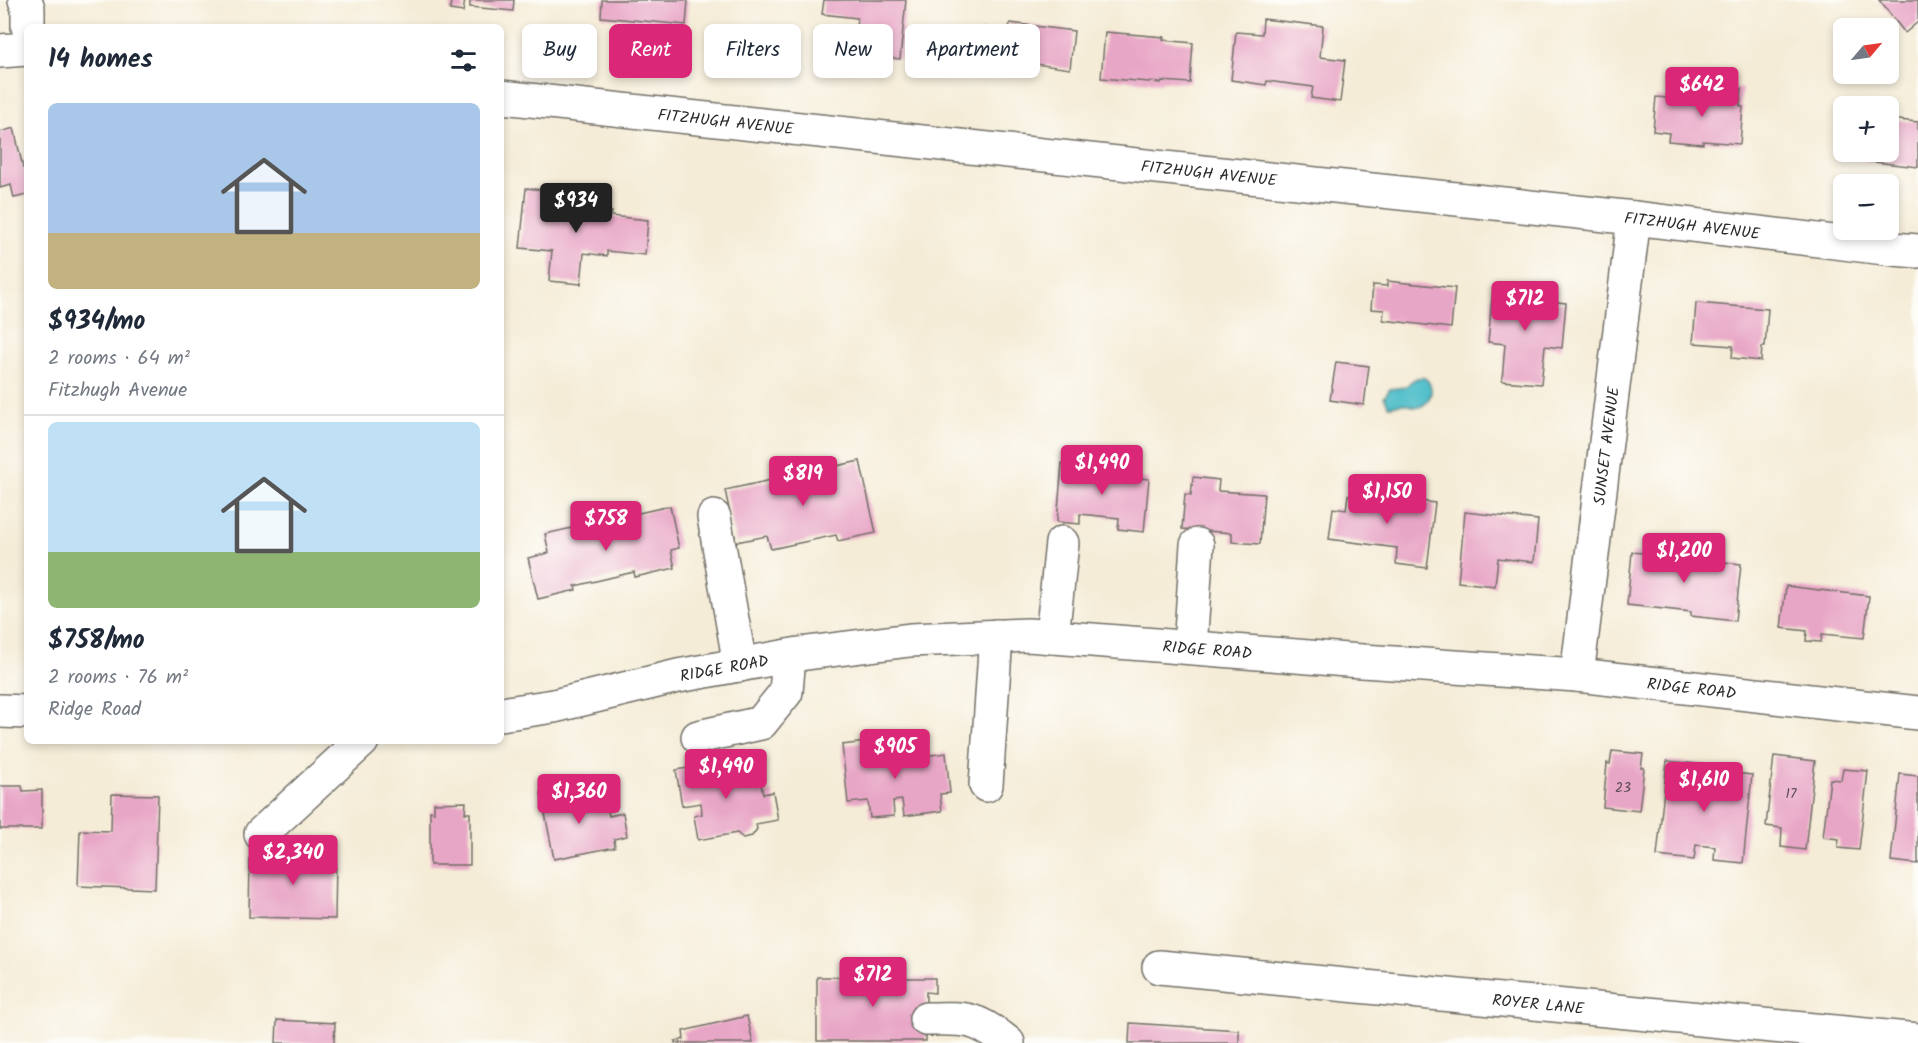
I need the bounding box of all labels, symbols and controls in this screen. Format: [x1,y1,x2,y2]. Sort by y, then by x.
north arrow [1833,18,1899,84]
map controls [1833,18,1899,240]
chip: Buy [522,24,597,78]
chip: Rent [609,24,692,78]
chip: Filters [704,24,801,78]
chip: New [813,24,893,78]
chip: Apartment [905,24,1040,78]
text: 14 homes [48,39,153,81]
icon: filters [447,44,480,77]
pin: $642 [1666,67,1738,118]
text: $642 [1679,70,1725,102]
button: + [1833,96,1899,162]
street label: FITZHUGH AVENUE [656,103,795,142]
icon: home [210,142,318,250]
street label: FITZHUGH AVENUE [1140,154,1279,194]
button: − [1833,174,1899,240]
pin: $934 [540,183,612,234]
text: $934 [554,186,598,218]
street label: FITZHUGH AVENUE [1623,206,1762,247]
pin: $712 [1489,281,1561,332]
text: $712 [1506,284,1544,316]
text: $934/mo [48,301,145,343]
text: 2 rooms · 64 m² [48,343,190,375]
text: Fitzhugh Avenue [48,375,187,407]
street label: SUNSET AVENUE [1587,385,1627,507]
pin: $1,490 [1053,445,1151,496]
text: $1,490 [1075,448,1129,480]
pin: $819 [767,456,839,507]
text: $819 [783,459,823,491]
icon: home [210,461,318,569]
pin: $1,150 [1338,474,1436,525]
text: $1,150 [1362,477,1412,509]
pin: $758 [570,501,642,552]
text: $758 [584,504,628,536]
pin: $1,200 [1635,533,1733,584]
text: $1,200 [1656,536,1712,568]
text: $758/mo [48,620,145,662]
street label: RIDGE ROAD [1162,635,1253,667]
street label: RIDGE ROAD [678,649,771,689]
text: 2 rooms · 76 m² [48,662,188,694]
street label: RIDGE ROAD [1646,672,1737,707]
text: Ridge Road [48,694,141,726]
pin: $905 [859,729,931,780]
text: $905 [874,732,916,764]
pin: $1,490 [677,749,775,800]
text: $1,490 [699,752,753,784]
pin: $1,610 [1655,762,1753,813]
text: $1,610 [1679,765,1729,797]
pin: $1,360 [530,774,628,825]
text: $1,360 [551,777,607,809]
house number: 23 [1615,777,1631,799]
house number: 17 [1786,783,1797,805]
pin: $2,340 [244,835,342,886]
text: $2,340 [263,838,323,870]
pin: $712 [837,957,909,1008]
text: $712 [854,960,892,992]
street label: ROYER LANE [1491,988,1586,1022]

